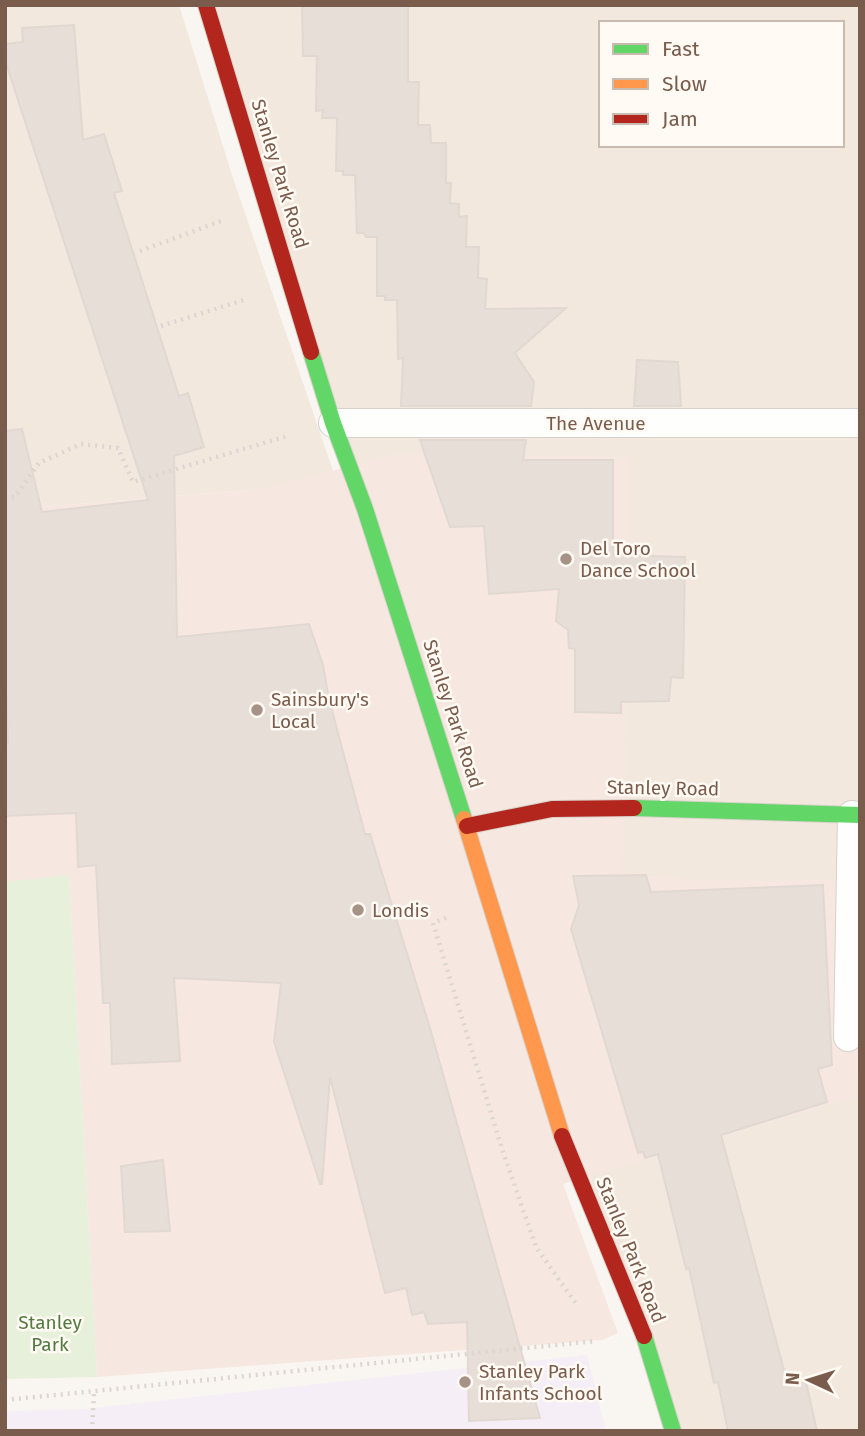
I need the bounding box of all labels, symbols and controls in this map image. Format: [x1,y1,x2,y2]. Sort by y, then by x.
legend [599,21,844,147]
text: Fast [662,36,700,62]
text: Slow [662,71,707,97]
street label: Stanley Park Road [246,97,314,251]
text: Jam [662,106,698,132]
street label: The Avenue [546,412,646,435]
place label: Del Toro Dance School [580,537,696,582]
marker: Del Toro Dance School [558,551,574,567]
street label: Stanley Park Road [418,637,488,791]
place label: Sainsbury's Local [271,688,369,733]
marker: Sainsbury's Local [249,702,265,718]
street label: Stanley Road [607,776,719,800]
place label: Londis [372,899,429,922]
marker: Londis [350,902,366,918]
street label: Stanley Park Road [591,1174,671,1326]
park label: Stanley Park [18,1311,82,1356]
north arrow [774,1345,844,1415]
place label: Stanley Park Infants School [479,1360,603,1405]
text: N [781,1372,804,1386]
marker: Stanley Park Infants School [457,1374,473,1390]

